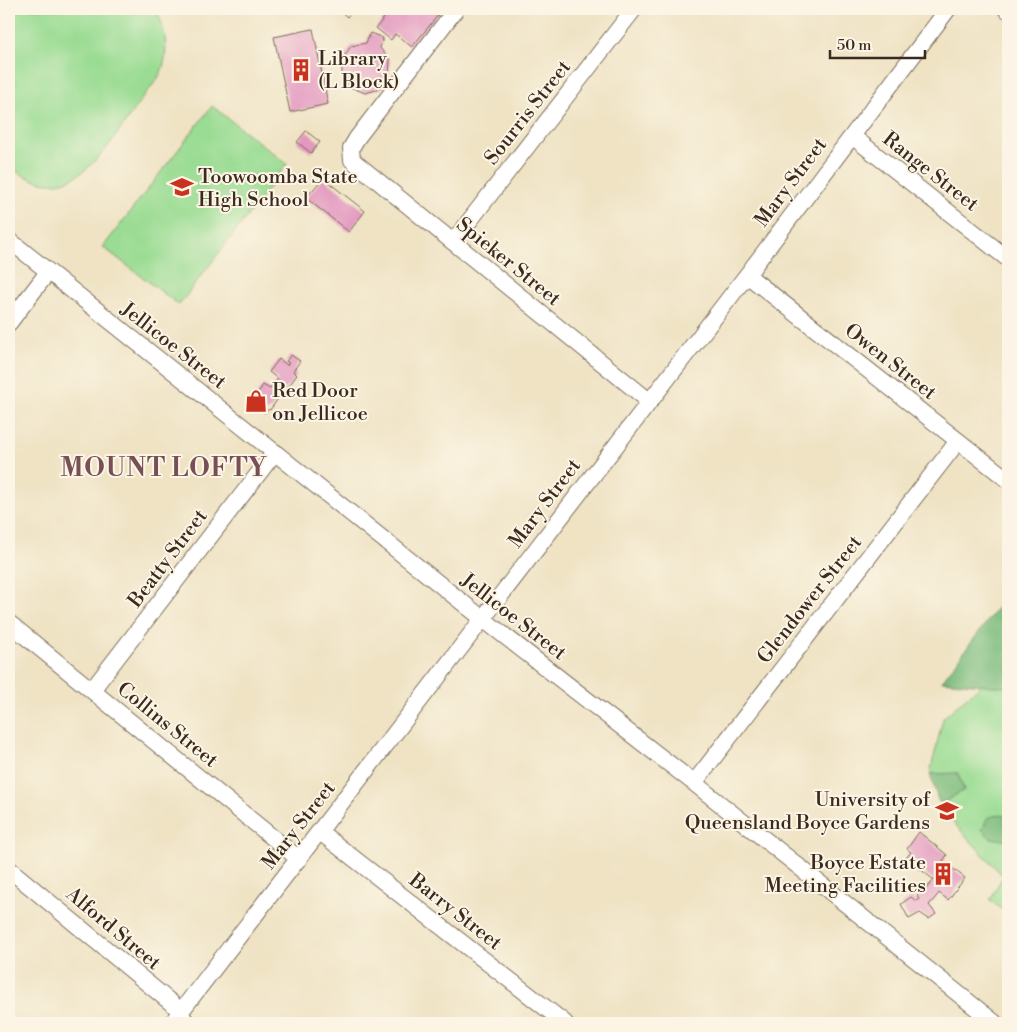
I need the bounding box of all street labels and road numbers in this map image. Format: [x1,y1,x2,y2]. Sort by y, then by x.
street label: Sourris Street [480,56,577,170]
street label: Range Street [877,127,983,217]
street label: Mary Street [750,133,833,232]
street label: Spieker Street [451,212,565,312]
street label: Jellicoe Street [115,297,231,395]
street label: Owen Street [839,319,941,406]
street label: Mary Street [504,454,587,553]
street label: Beatty Street [123,505,213,614]
street label: Glendower Street [752,531,868,669]
street label: Jellicoe Street [455,568,571,666]
street label: Collins Street [112,677,223,773]
street label: Mary Street [257,777,341,875]
street label: Barry Street [403,868,506,956]
street label: Alford Street [60,882,166,976]

